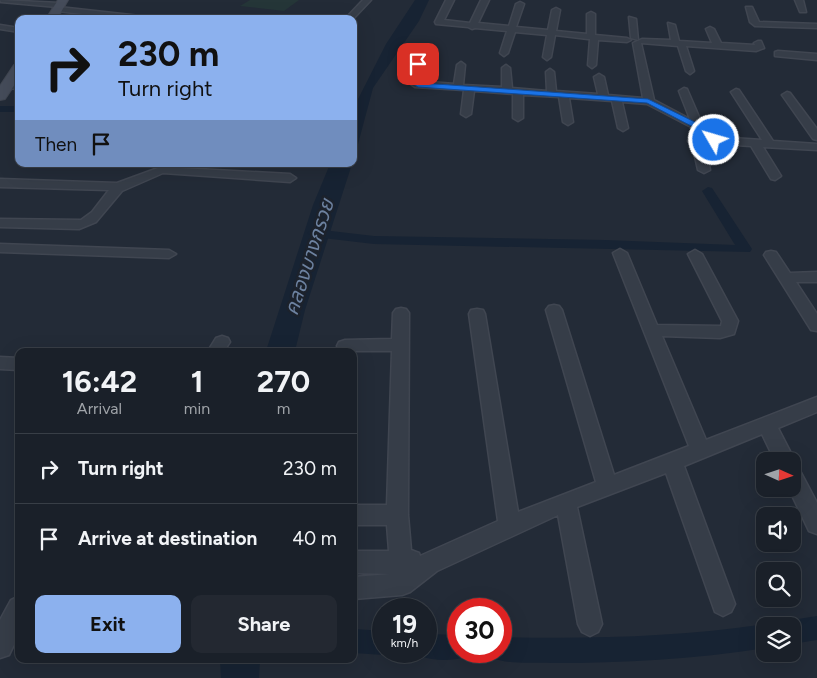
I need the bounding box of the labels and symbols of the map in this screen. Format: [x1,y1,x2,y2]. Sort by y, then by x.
pin [397,43,439,85]
position arrow [687,113,739,165]
water label: คลองบางกรวย [279,194,340,318]
north arrow [756,452,801,498]
speed limit sign: 30 [447,598,512,663]

